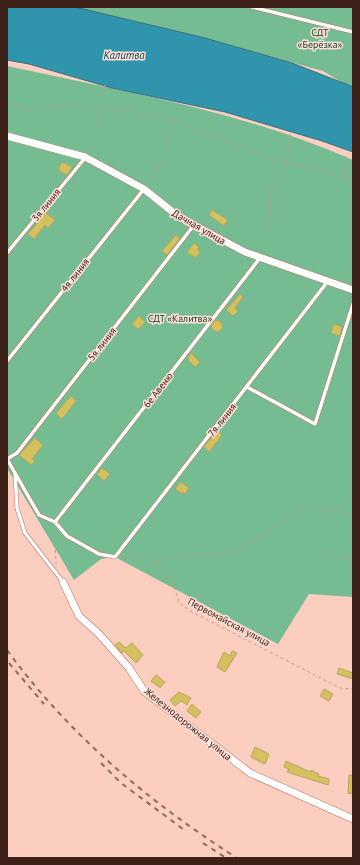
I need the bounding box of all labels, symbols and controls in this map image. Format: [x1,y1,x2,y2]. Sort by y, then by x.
park label: СДТ «Берёзка» [298,26,343,51]
water label: Калитва [103,48,145,62]
street label: 3я линия [29,186,63,224]
street label: Дачная улица [170,206,228,248]
street label: 4я линия [58,255,92,294]
park label: СДТ «Калитва» [148,312,213,325]
street label: 5я линия [85,324,119,363]
street label: 6е Авеню [140,370,176,410]
street label: 7я линия [205,400,239,439]
street label: Первомайская улица [186,595,272,649]
street label: Железнодорожная улица [141,684,235,763]

